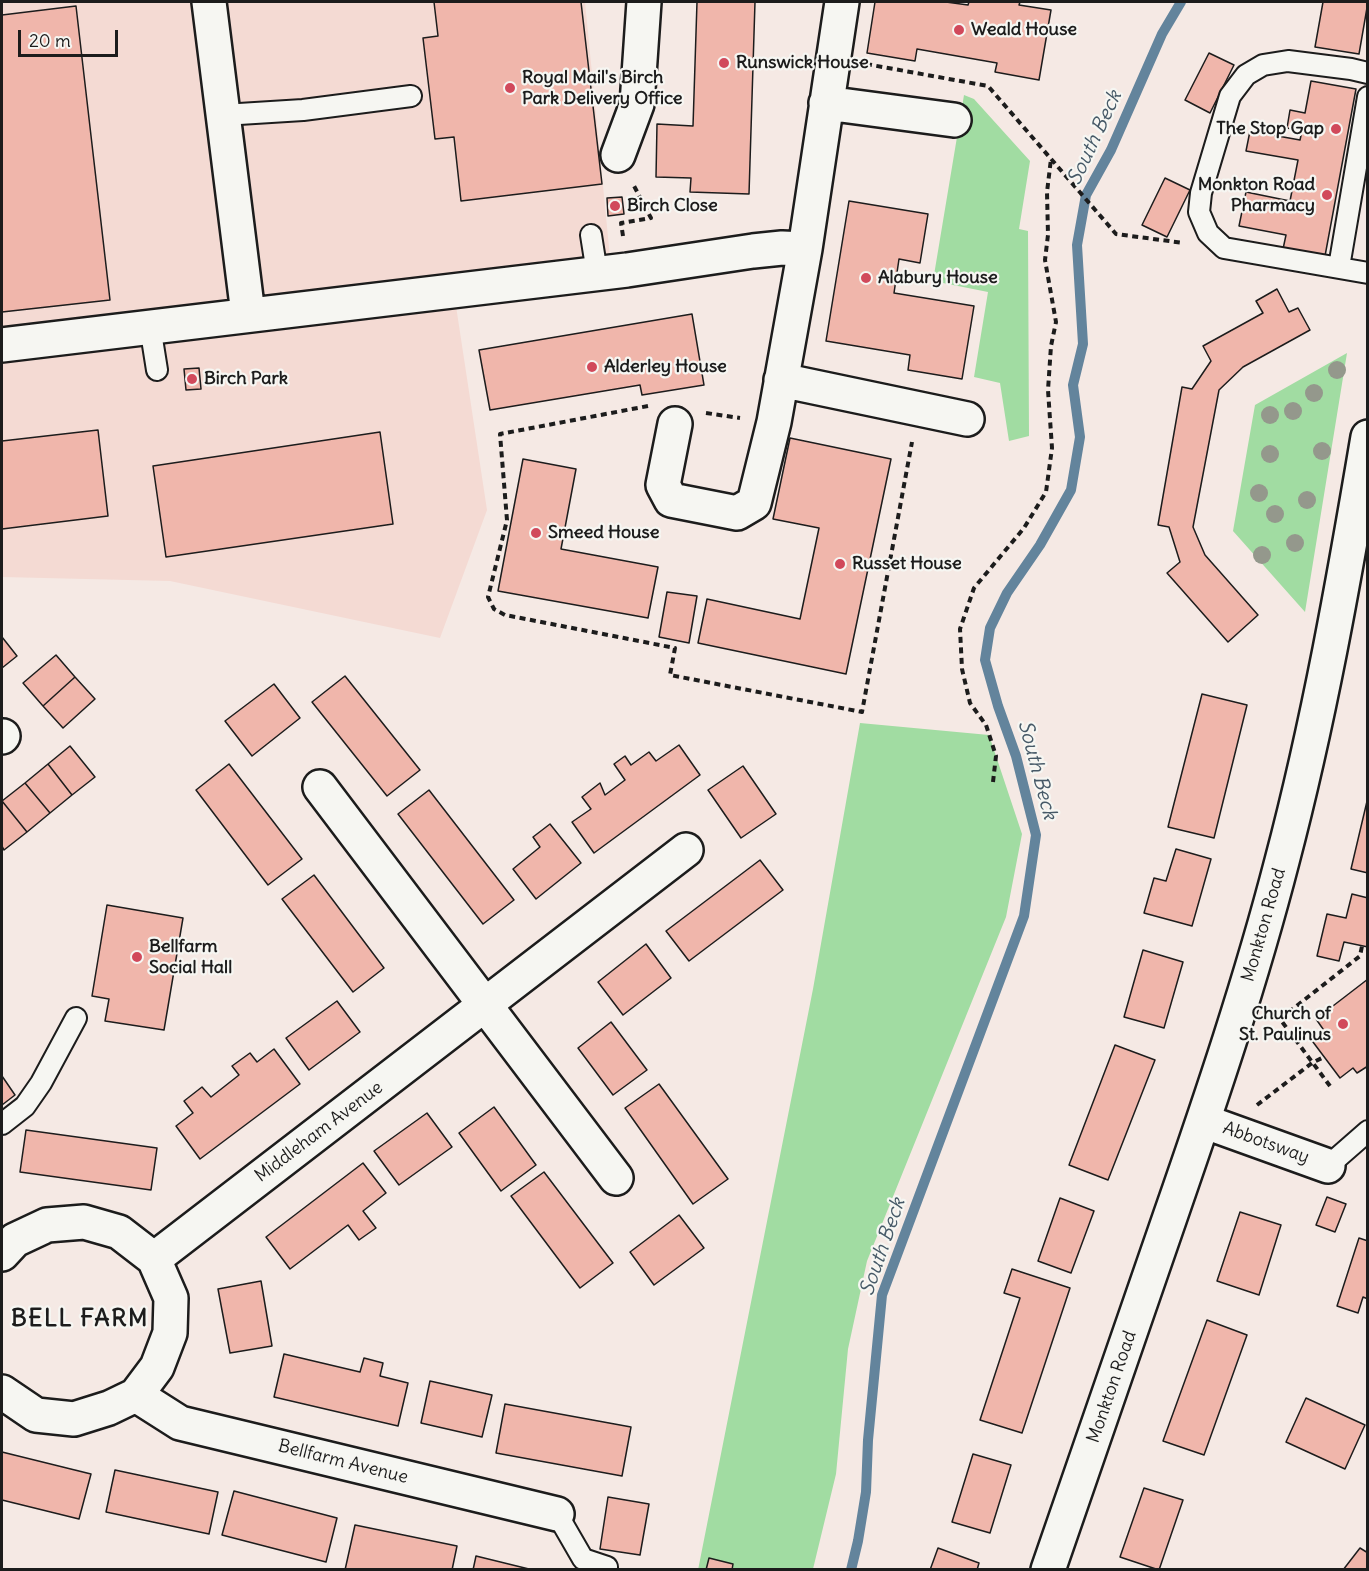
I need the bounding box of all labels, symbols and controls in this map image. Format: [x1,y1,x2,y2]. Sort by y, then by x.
scale bar [21,18,122,56]
place label: Weald House [971,19,1077,41]
marker: Weald House [952,23,966,37]
text: 20 m [29,29,71,52]
place label: Runswick House [736,52,869,74]
marker: Runswick House [717,56,731,70]
place label: Royal Mail's Birch Park Delivery Office [522,67,683,110]
marker: Royal Mail's Birch Park Delivery Office [503,81,517,95]
water label: South Beck [1063,87,1127,189]
place label: The Stop Gap [1216,118,1324,140]
marker: The Stop Gap [1329,122,1343,136]
place label: Monkton Road Pharmacy [1198,174,1315,216]
marker: Monkton Road Pharmacy [1320,188,1334,202]
place label: Birch Close [627,195,718,217]
marker: Birch Close [608,199,622,213]
place label: Alabury House [878,267,998,289]
marker: Alabury House [859,271,873,285]
place label: Alderley House [604,356,727,378]
marker: Alderley House [585,360,599,374]
place label: Birch Park [204,368,288,390]
marker: Birch Park [185,372,199,386]
place label: Smeed House [548,522,660,544]
marker: Smeed House [529,526,543,540]
place label: Russet House [852,553,962,575]
marker: Russet House [833,557,847,571]
water label: South Beck [1012,718,1062,822]
street label: Monkton Road [1237,866,1291,984]
place label: Bellfarm Social Hall [149,936,232,978]
marker: Bellfarm Social Hall [130,950,144,964]
place label: Church of St. Paulinus [1239,1003,1331,1046]
marker: Church of St. Paulinus [1336,1017,1350,1031]
street label: Middleham Avenue [251,1077,387,1187]
street label: Abbotsway [1220,1117,1312,1169]
water label: South Beck [855,1195,911,1299]
district label: BELL FARM [11,1305,149,1333]
street label: Monkton Road [1083,1328,1141,1446]
street label: Bellfarm Avenue [276,1435,410,1489]

